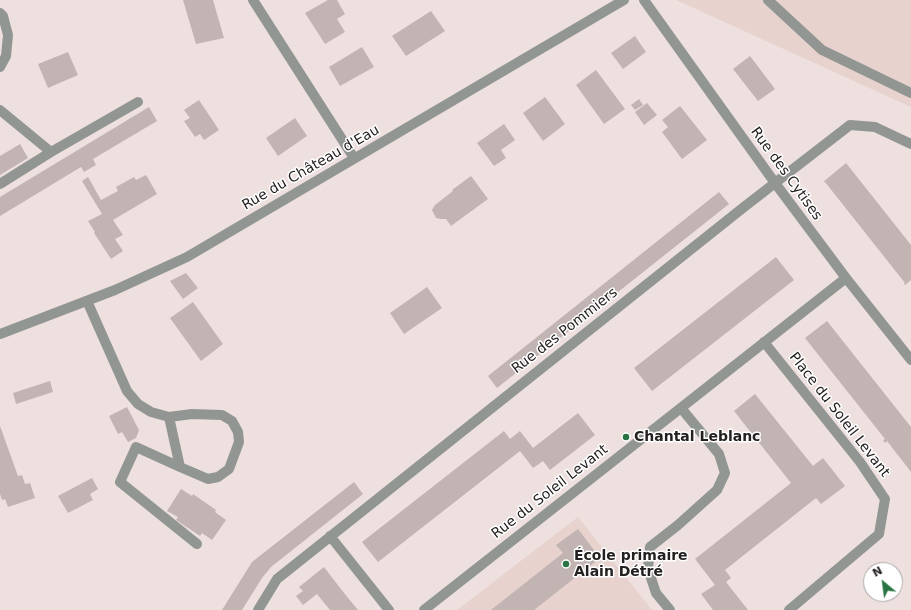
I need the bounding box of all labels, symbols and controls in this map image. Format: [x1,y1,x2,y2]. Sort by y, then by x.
street label: Rue du Château d'Eau [239,122,383,214]
street label: Rue des Cytises [747,124,825,224]
street label: Rue des Pommiers [509,284,621,378]
street label: Place du Soleil Levant [785,349,893,481]
place label: Chantal Leblanc [634,429,760,445]
marker: Chantal Leblanc [621,432,631,442]
street label: Rue du Soleil Levant [489,441,611,543]
place label: École primaire Alain Détré [574,548,688,580]
marker: École primaire Alain Détré [561,559,571,569]
north arrow [863,562,903,602]
text: N [870,564,885,580]

